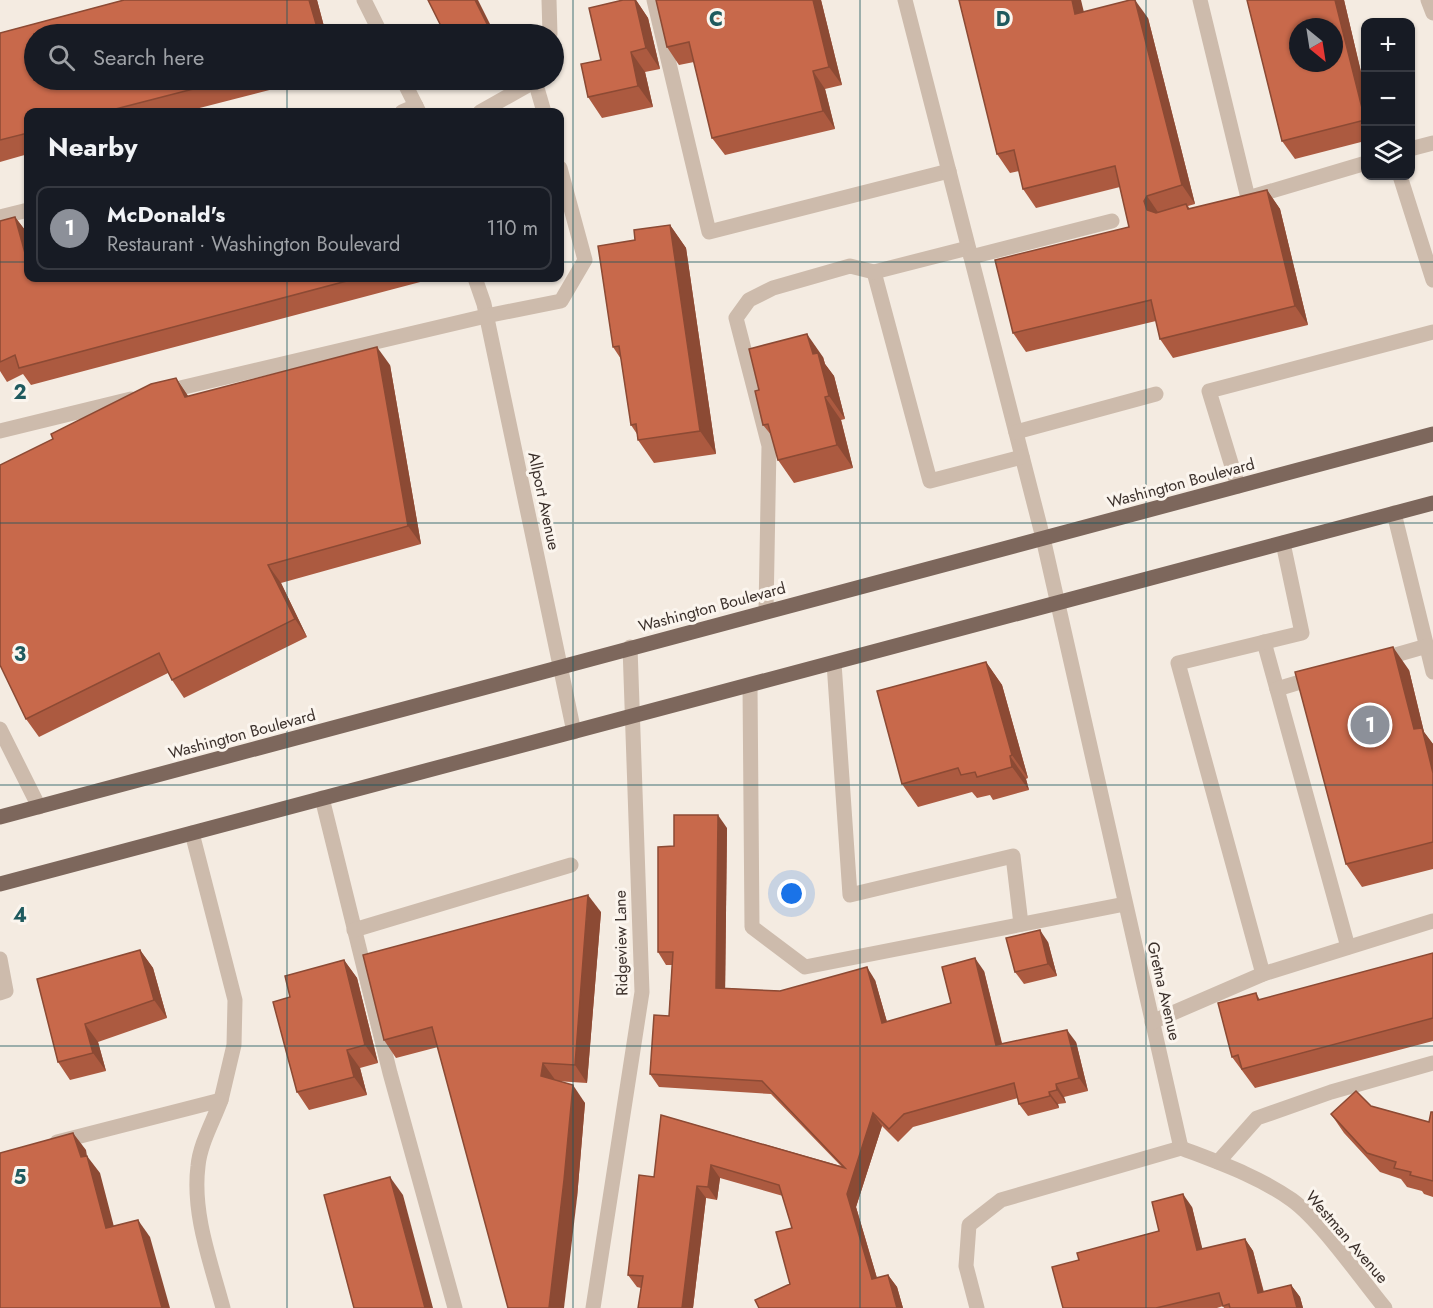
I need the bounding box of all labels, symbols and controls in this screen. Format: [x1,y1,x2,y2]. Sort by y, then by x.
text: C [709,5,723,34]
text: D [996,5,1010,34]
north arrow [1289,18,1343,72]
map controls [1361,18,1415,180]
button: + [1361,18,1415,72]
search box [24,24,564,90]
icon: search [45,41,78,74]
text: Search here [93,41,204,73]
button: − [1361,72,1415,126]
button: layers [1361,126,1415,180]
text: Nearby [48,128,137,166]
text: McDonald's [107,198,225,230]
text: 1 [64,214,75,243]
text: 110 m [486,214,538,243]
text: Restaurant · Washington Boulevard [107,230,400,259]
text: 2 [13,378,27,407]
street label: Allport Avenue [522,450,566,552]
street label: Washington Boulevard [1105,452,1257,514]
street label: Washington Boulevard [636,576,788,638]
text: 3 [14,640,26,669]
pin: 1 [1350,702,1390,748]
street label: Washington Boulevard [166,703,318,765]
your location [777,879,806,908]
street label: Ridgeview Lane [609,890,633,996]
text: 4 [13,901,27,930]
street label: Gretna Avenue [1141,939,1187,1043]
text: 5 [14,1163,27,1192]
street label: Westman Avenue [1300,1186,1394,1288]

